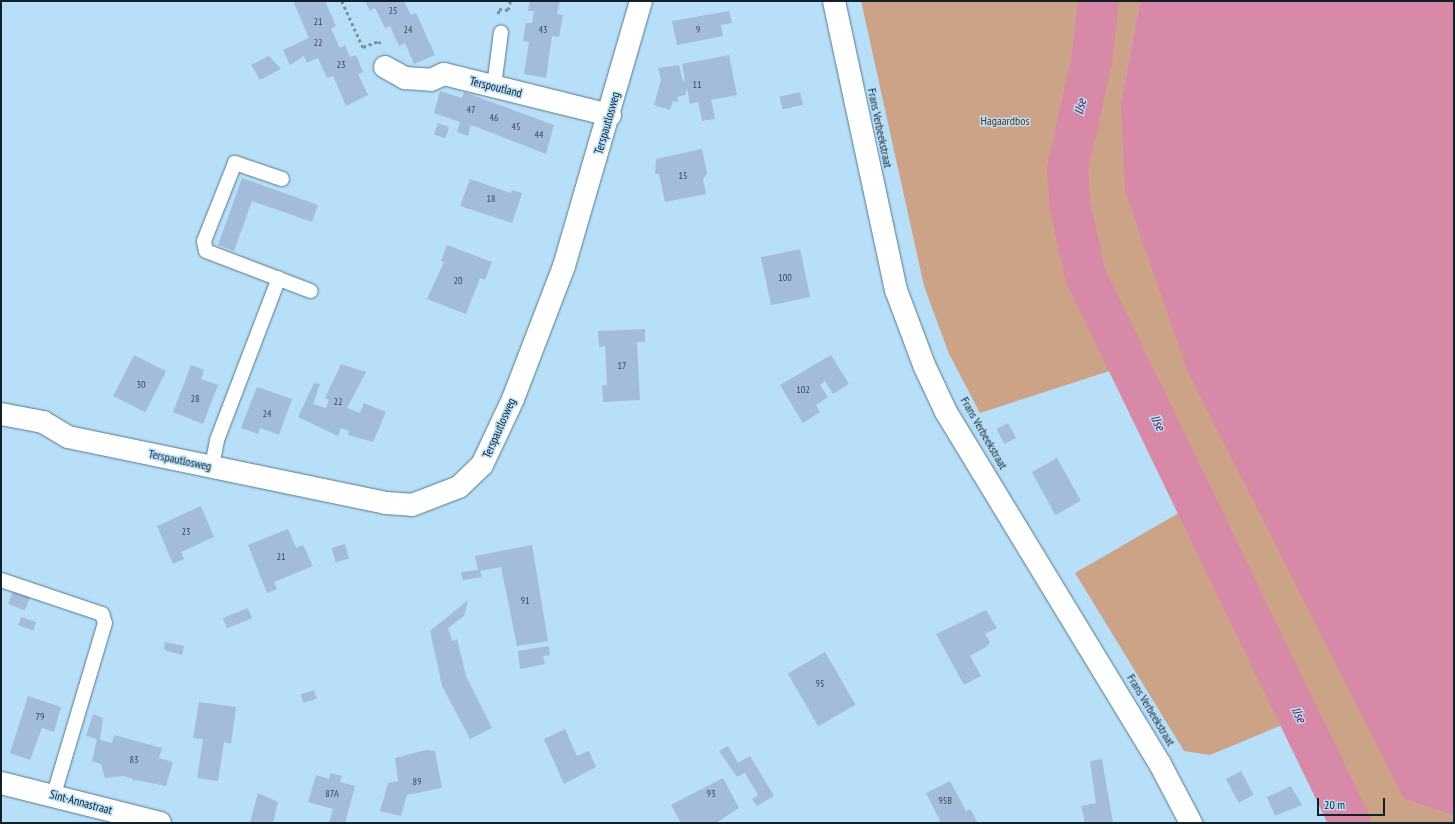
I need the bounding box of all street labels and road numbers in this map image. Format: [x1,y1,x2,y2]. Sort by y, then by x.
street label: Terspoutland [468,74,524,100]
street label: Frans Verbeekstraat [865,87,895,169]
street label: Terspautlosweg [591,90,623,156]
street label: Frans Verbeekstraat [957,394,1011,472]
street label: Terspautlosweg [479,396,519,460]
street label: Terspautlosweg [147,446,213,474]
street label: Frans Verbeekstraat [1124,671,1178,749]
street label: Sint-Annastraat [48,787,114,817]

